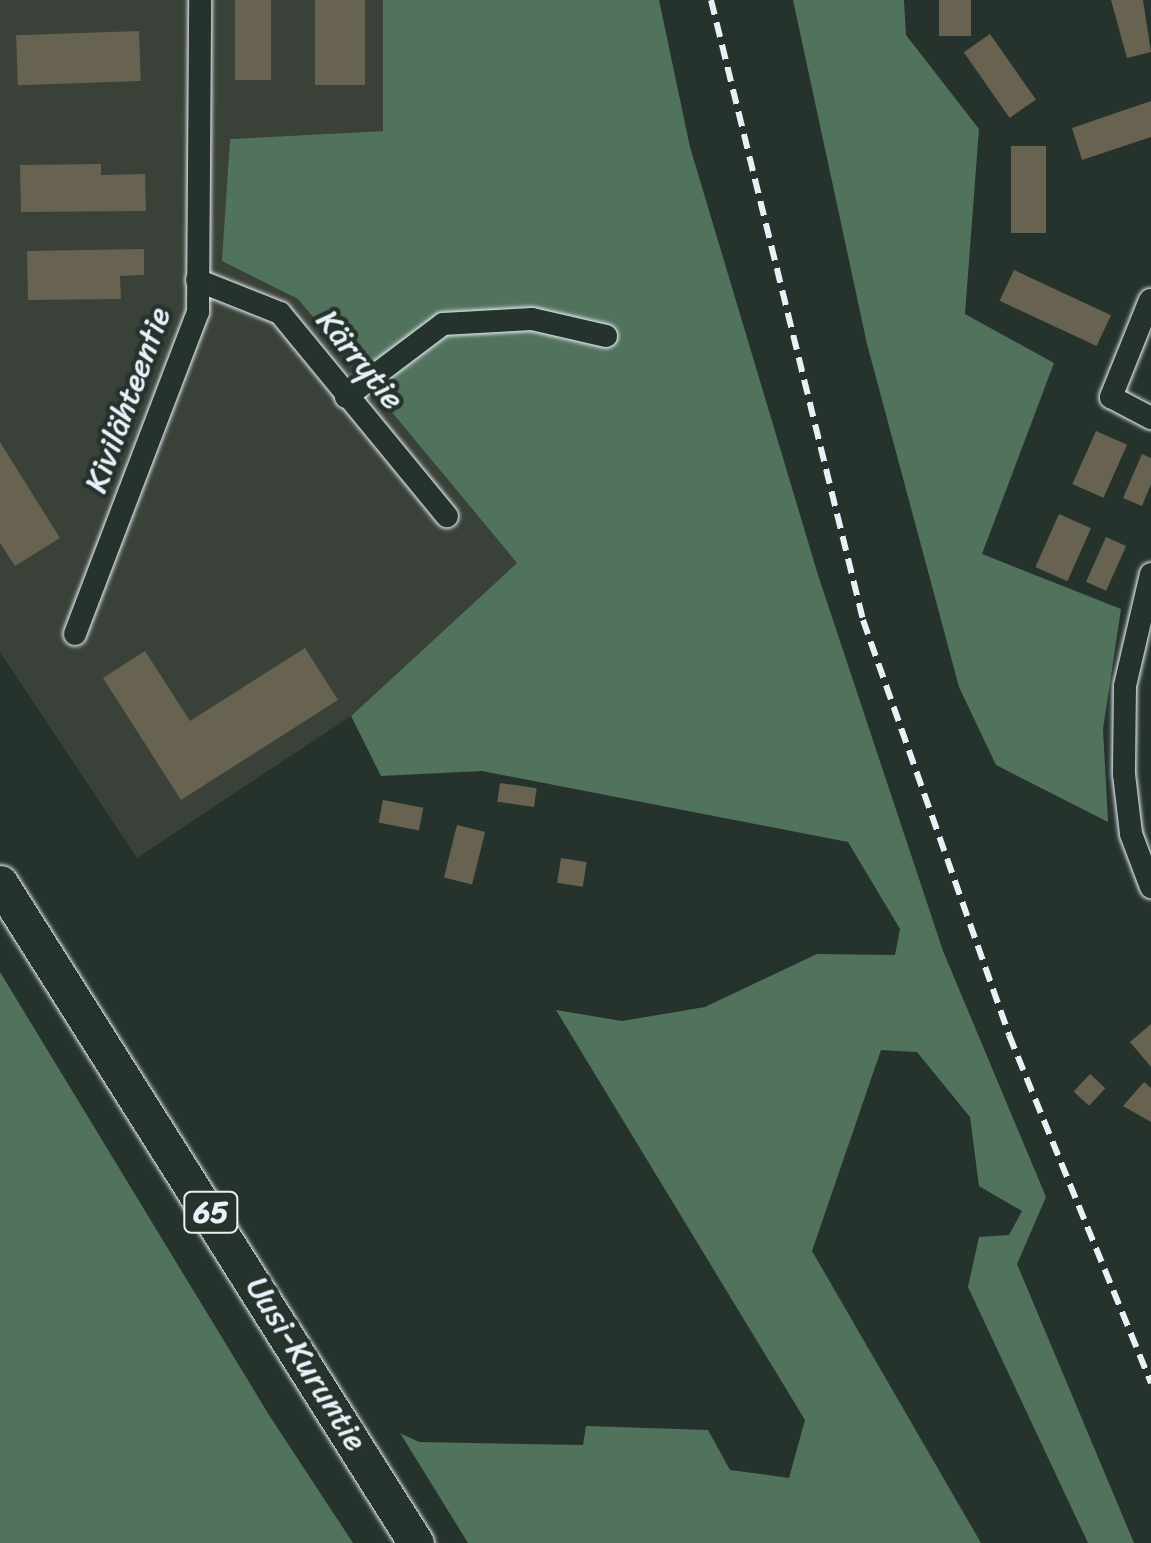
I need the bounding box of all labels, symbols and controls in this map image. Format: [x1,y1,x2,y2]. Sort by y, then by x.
street label: Kivilähteentie [77,302,179,498]
street label: Kärrytie [308,302,412,418]
road number: 65 [181,1187,241,1237]
street label: Uusi-Kuruntie [237,1270,375,1458]

